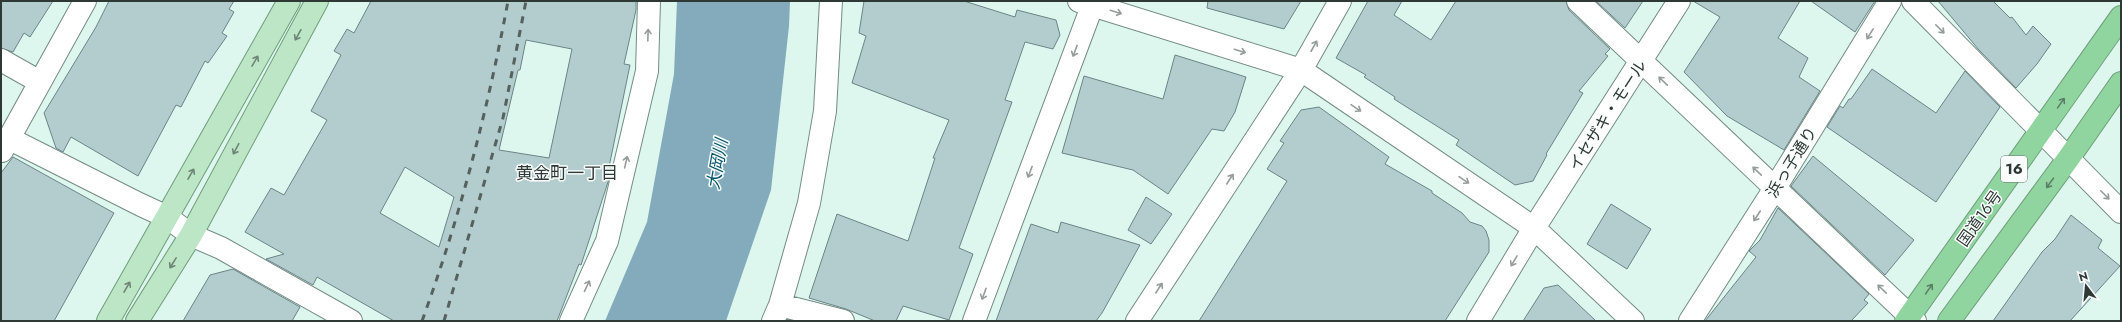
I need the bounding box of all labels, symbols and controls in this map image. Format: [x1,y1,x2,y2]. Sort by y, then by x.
one-way arrow [1110,9,1122,17]
one-way arrow [1935,24,1945,34]
one-way arrow [1865,28,1873,40]
one-way arrow [293,29,301,41]
one-way arrow [644,29,652,42]
one-way arrow [1311,40,1319,52]
one-way arrow [1071,44,1079,56]
one-way arrow [1234,48,1247,55]
one-way arrow [252,55,260,67]
street label: イセザキ・モール [1563,55,1652,175]
one-way arrow [1658,76,1668,86]
one-way arrow [2057,98,2065,109]
one-way arrow [1350,104,1361,112]
street label: 浜っ子通り [1760,122,1822,202]
water label: 大岡川 [701,135,734,191]
one-way arrow [232,143,239,155]
one-way arrow [622,156,630,169]
road number: 16 [2001,156,2027,182]
district label: 黄金町一丁目 [516,161,618,185]
one-way arrow [1025,166,1033,178]
one-way arrow [1752,166,1762,175]
one-way arrow [188,168,196,180]
one-way arrow [1225,174,1234,185]
one-way arrow [1458,176,1469,184]
one-way arrow [2046,178,2054,189]
street label: 国道16号 [1952,185,2007,251]
one-way arrow [2100,190,2110,200]
one-way arrow [1753,210,1761,221]
one-way arrow [1510,255,1518,267]
one-way arrow [169,257,177,268]
north arrow [2066,266,2106,306]
text: N [2077,267,2090,285]
one-way arrow [584,280,591,292]
one-way arrow [124,281,131,293]
one-way arrow [1155,282,1163,294]
one-way arrow [1925,284,1933,295]
one-way arrow [1877,285,1887,294]
one-way arrow [980,288,988,300]

